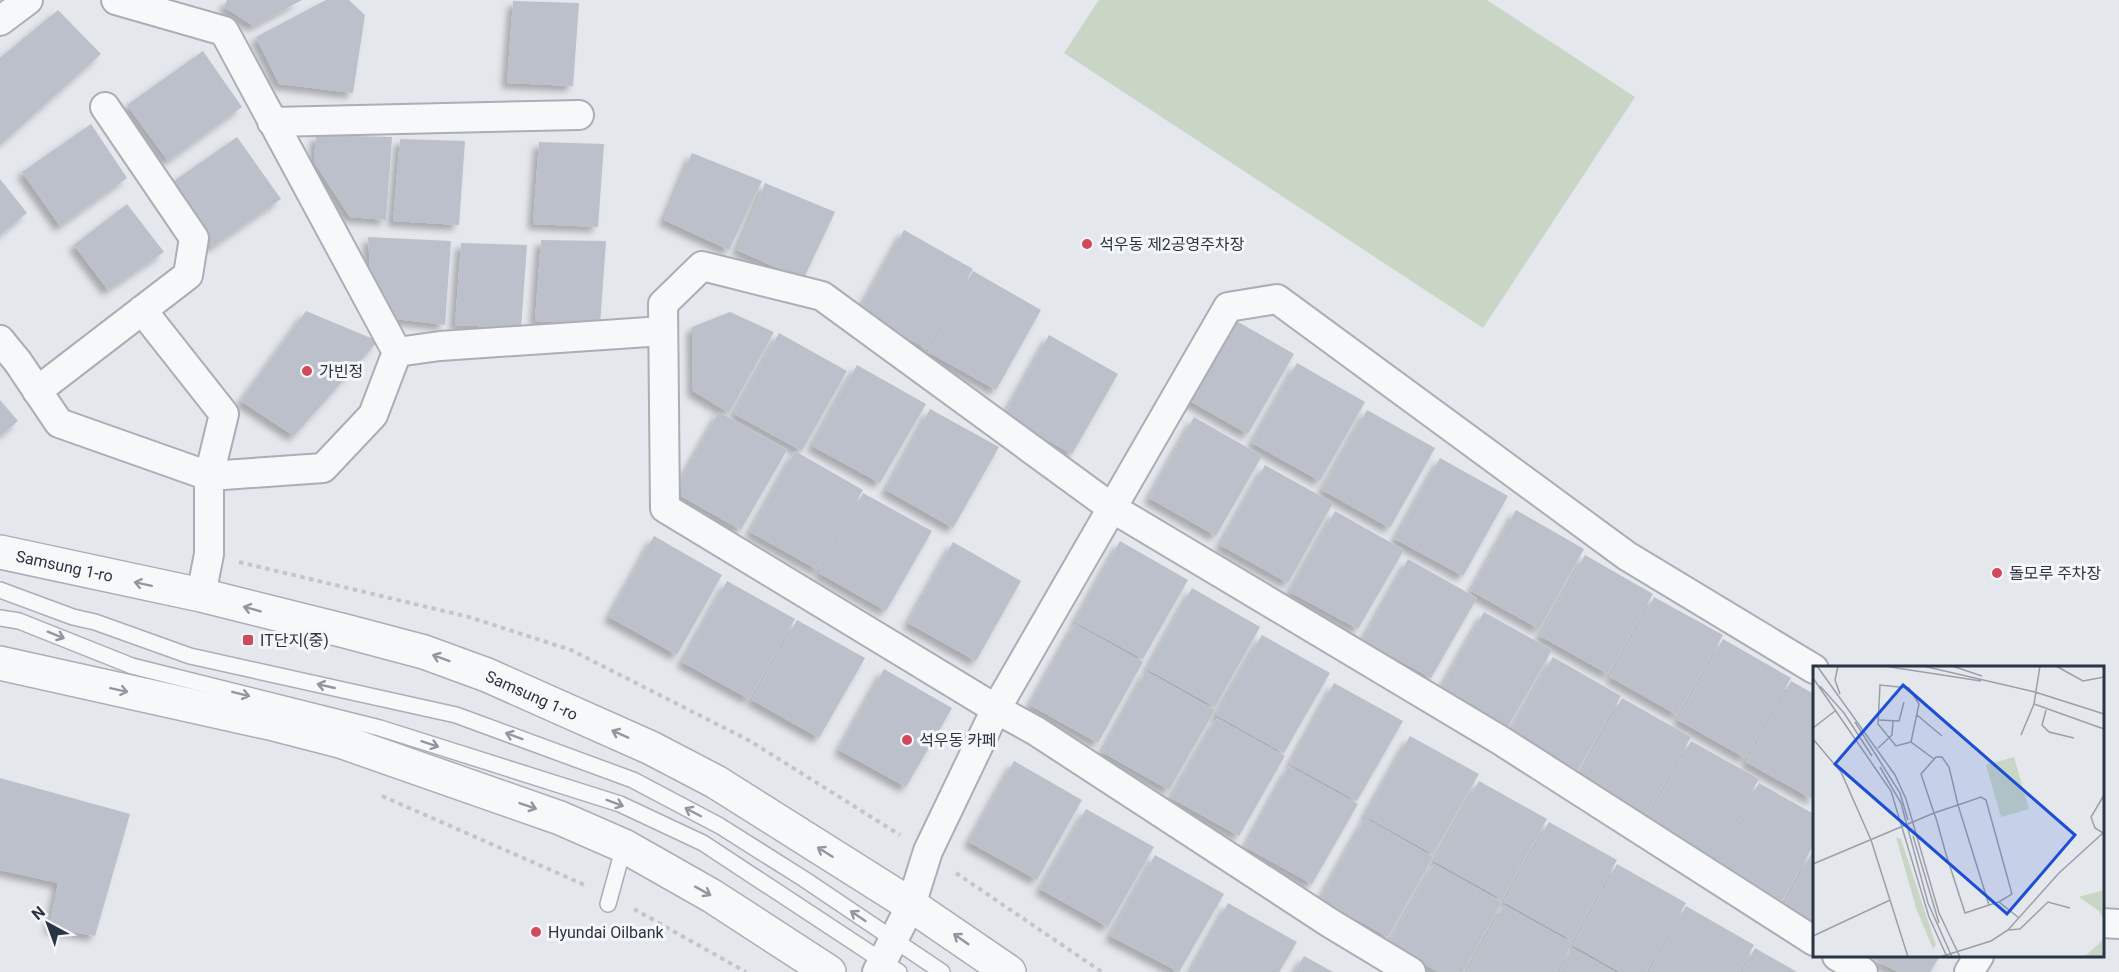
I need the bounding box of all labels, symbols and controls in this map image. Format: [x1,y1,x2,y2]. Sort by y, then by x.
place label: 석우동 제2공영주차장 [1099,235,1245,254]
marker: 석우동 제2공영주차장 [1080,237,1094,251]
place label: 가빈정 [319,362,363,381]
marker: 가빈정 [300,364,314,378]
street label: Samsung 1-ro [14,546,115,585]
place label: 돌모루 주차장 [2009,564,2102,583]
marker: 돌모루 주차장 [1990,566,2004,580]
one-way arrow [134,577,153,589]
one-way arrow [243,602,262,614]
one-way arrow [46,631,64,642]
place label: IT단지(중) [260,631,329,650]
marker: IT단지(중) [241,633,255,647]
one-way arrow [432,652,451,663]
street label: Samsung 1-ro [483,666,581,724]
inset map [1813,666,2104,957]
one-way arrow [317,680,337,691]
one-way arrow [109,684,128,696]
one-way arrow [231,689,250,701]
one-way arrow [611,728,629,739]
one-way arrow [505,730,524,741]
place label: 석우동 카페 [919,731,997,750]
marker: 석우동 카페 [900,733,914,747]
one-way arrow [420,739,439,750]
one-way arrow [605,799,624,810]
one-way arrow [518,802,537,813]
one-way arrow [685,806,703,817]
one-way arrow [817,845,834,858]
one-way arrow [694,885,711,897]
north arrow [18,894,78,954]
text: N [28,902,49,924]
one-way arrow [850,910,867,922]
place label: Hyundai Oilbank [548,923,665,942]
marker: Hyundai Oilbank [529,925,543,939]
one-way arrow [953,933,969,945]

